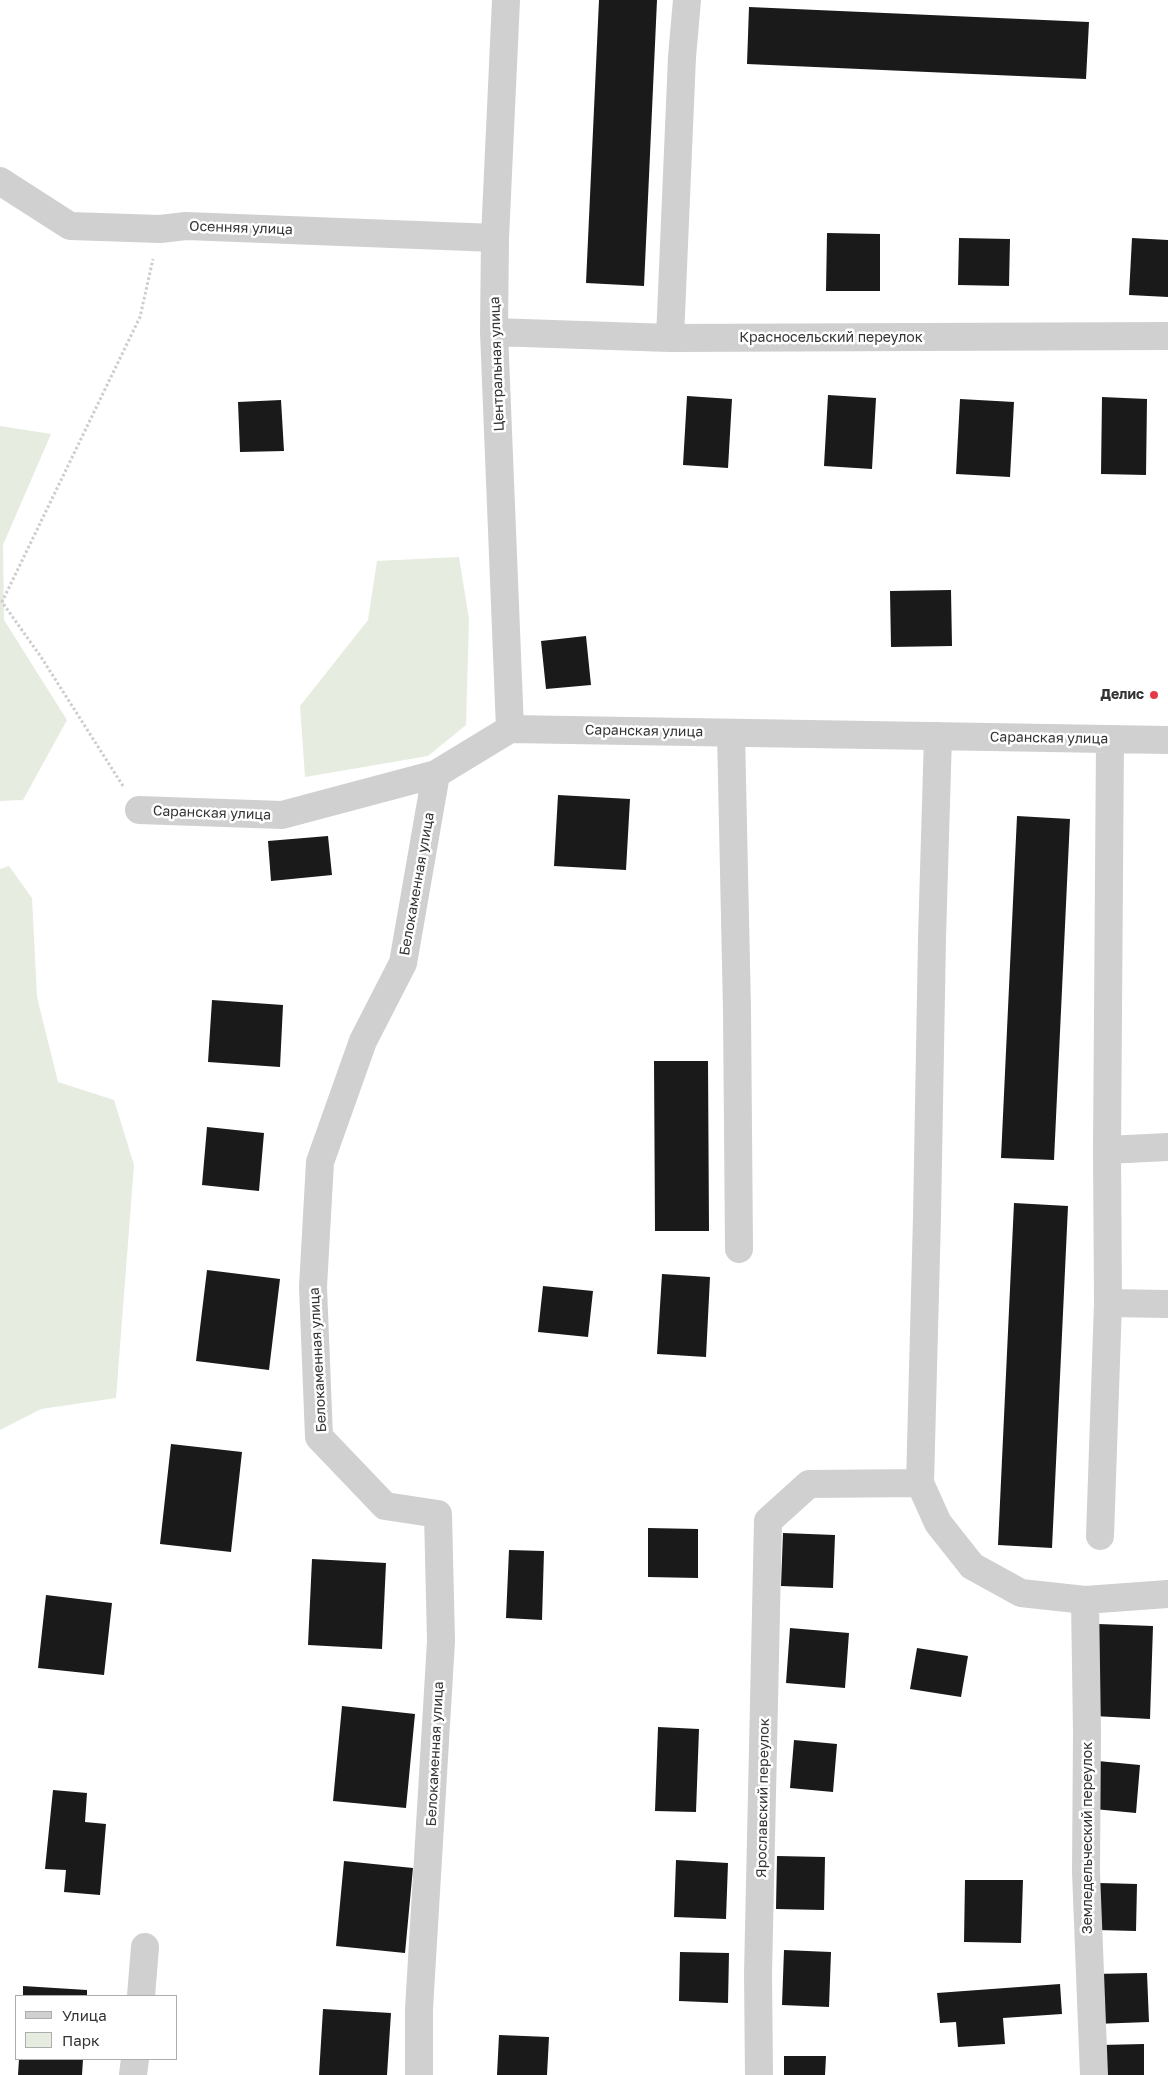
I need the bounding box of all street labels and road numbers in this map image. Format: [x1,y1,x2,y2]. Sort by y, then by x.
street label: Осенняя улица [189,218,293,238]
street label: Центральная улица [486,296,508,432]
street label: Красносельский переулок [739,330,923,346]
street label: Саранская улица [585,722,703,740]
street label: Саранская улица [990,729,1108,747]
street label: Саранская улица [153,803,271,823]
street label: Белокаменная улица [396,811,438,957]
street label: Белокаменная улица [306,1287,330,1433]
street label: Белокаменная улица [423,1681,447,1827]
street label: Ярославский переулок [753,1718,773,1878]
street label: Земледельческий переулок [1080,1742,1096,1934]

